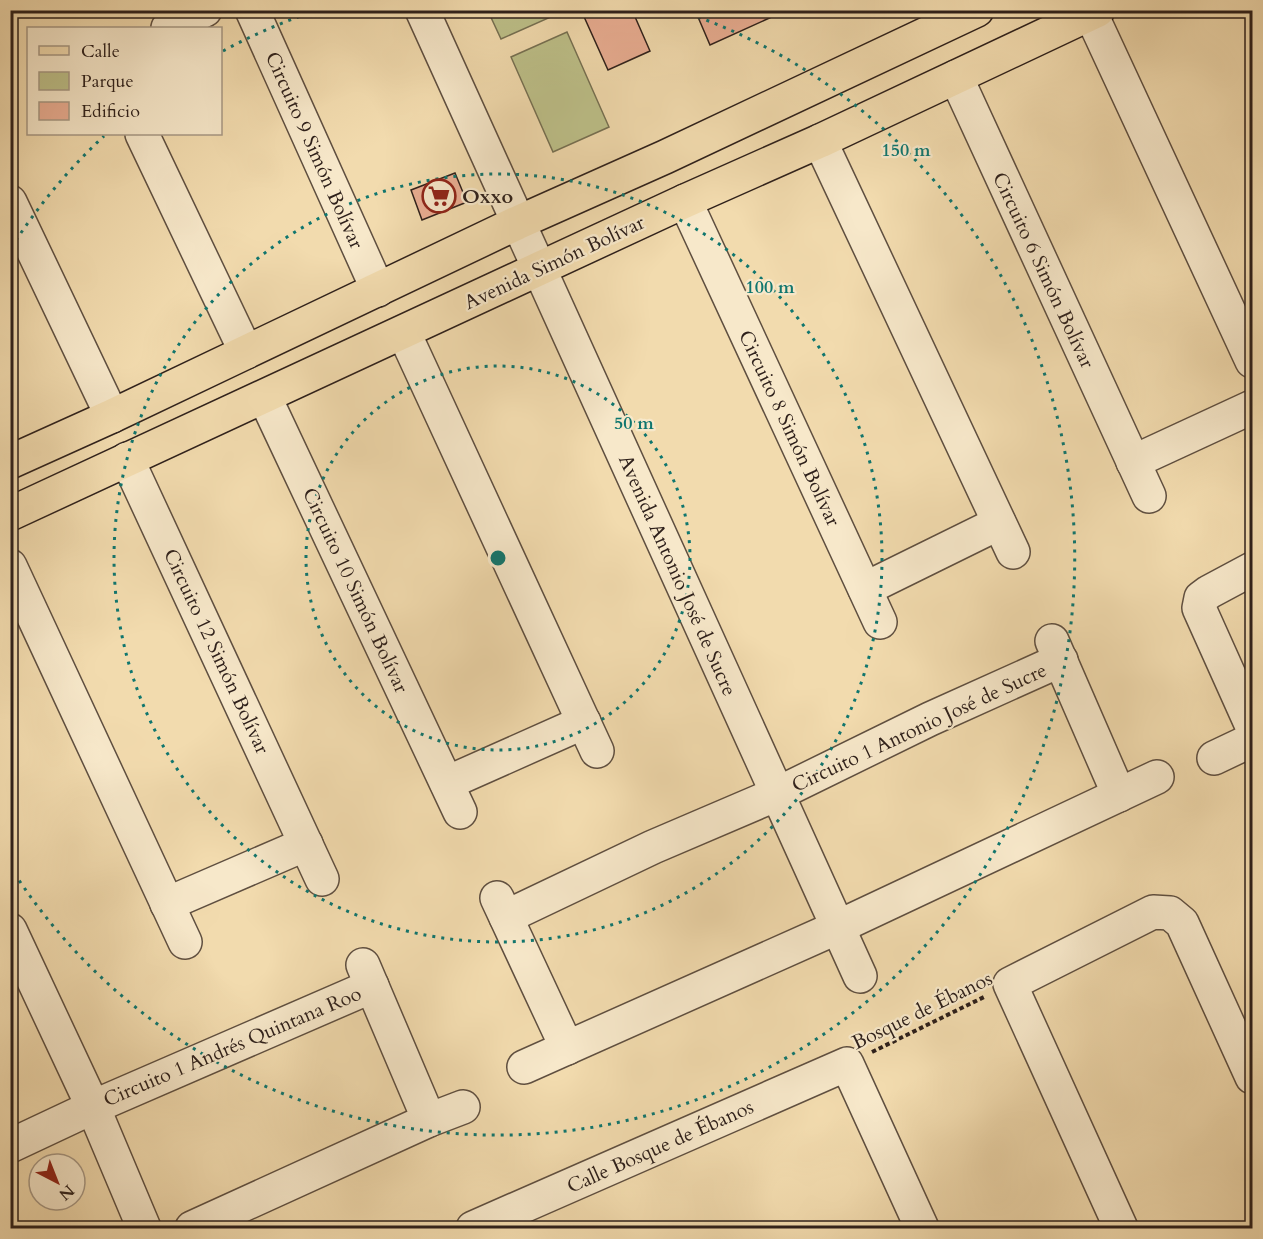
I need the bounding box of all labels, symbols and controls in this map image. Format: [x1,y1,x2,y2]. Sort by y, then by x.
legend [27,27,222,135]
text: Calle [81,39,120,64]
street label: Circuito 9 Simón Bolívar [259,47,371,254]
text: Parque [81,69,134,94]
text: Edificio [81,99,140,124]
text: 150 m [881,138,931,163]
street label: Circuito 6 Simón Bolívar [986,168,1101,373]
supermarket icon: Oxxo [421,178,457,214]
place label: Oxxo [462,183,513,210]
street label: Avenida Simón Bolívar [460,208,650,316]
text: 100 m [745,275,795,300]
street label: Circuito 8 Simón Bolívar [732,326,847,531]
text: 50 m [614,411,654,436]
street label: Avenida Antonio José de Sucre [612,450,743,700]
street label: Circuito 10 Simón Bolívar [296,483,415,698]
street label: Circuito 12 Simón Bolívar [157,544,276,759]
centre of rings [488,548,508,568]
street label: Circuito 1 Antonio José de Sucre [787,656,1051,798]
street label: Bosque de Ébanos [848,965,997,1056]
street label: Circuito 1 Andrés Quintana Roo [99,980,365,1113]
street label: Calle Bosque de Ébanos [563,1093,758,1200]
north arrow [27,1152,87,1212]
text: N [54,1180,79,1205]

